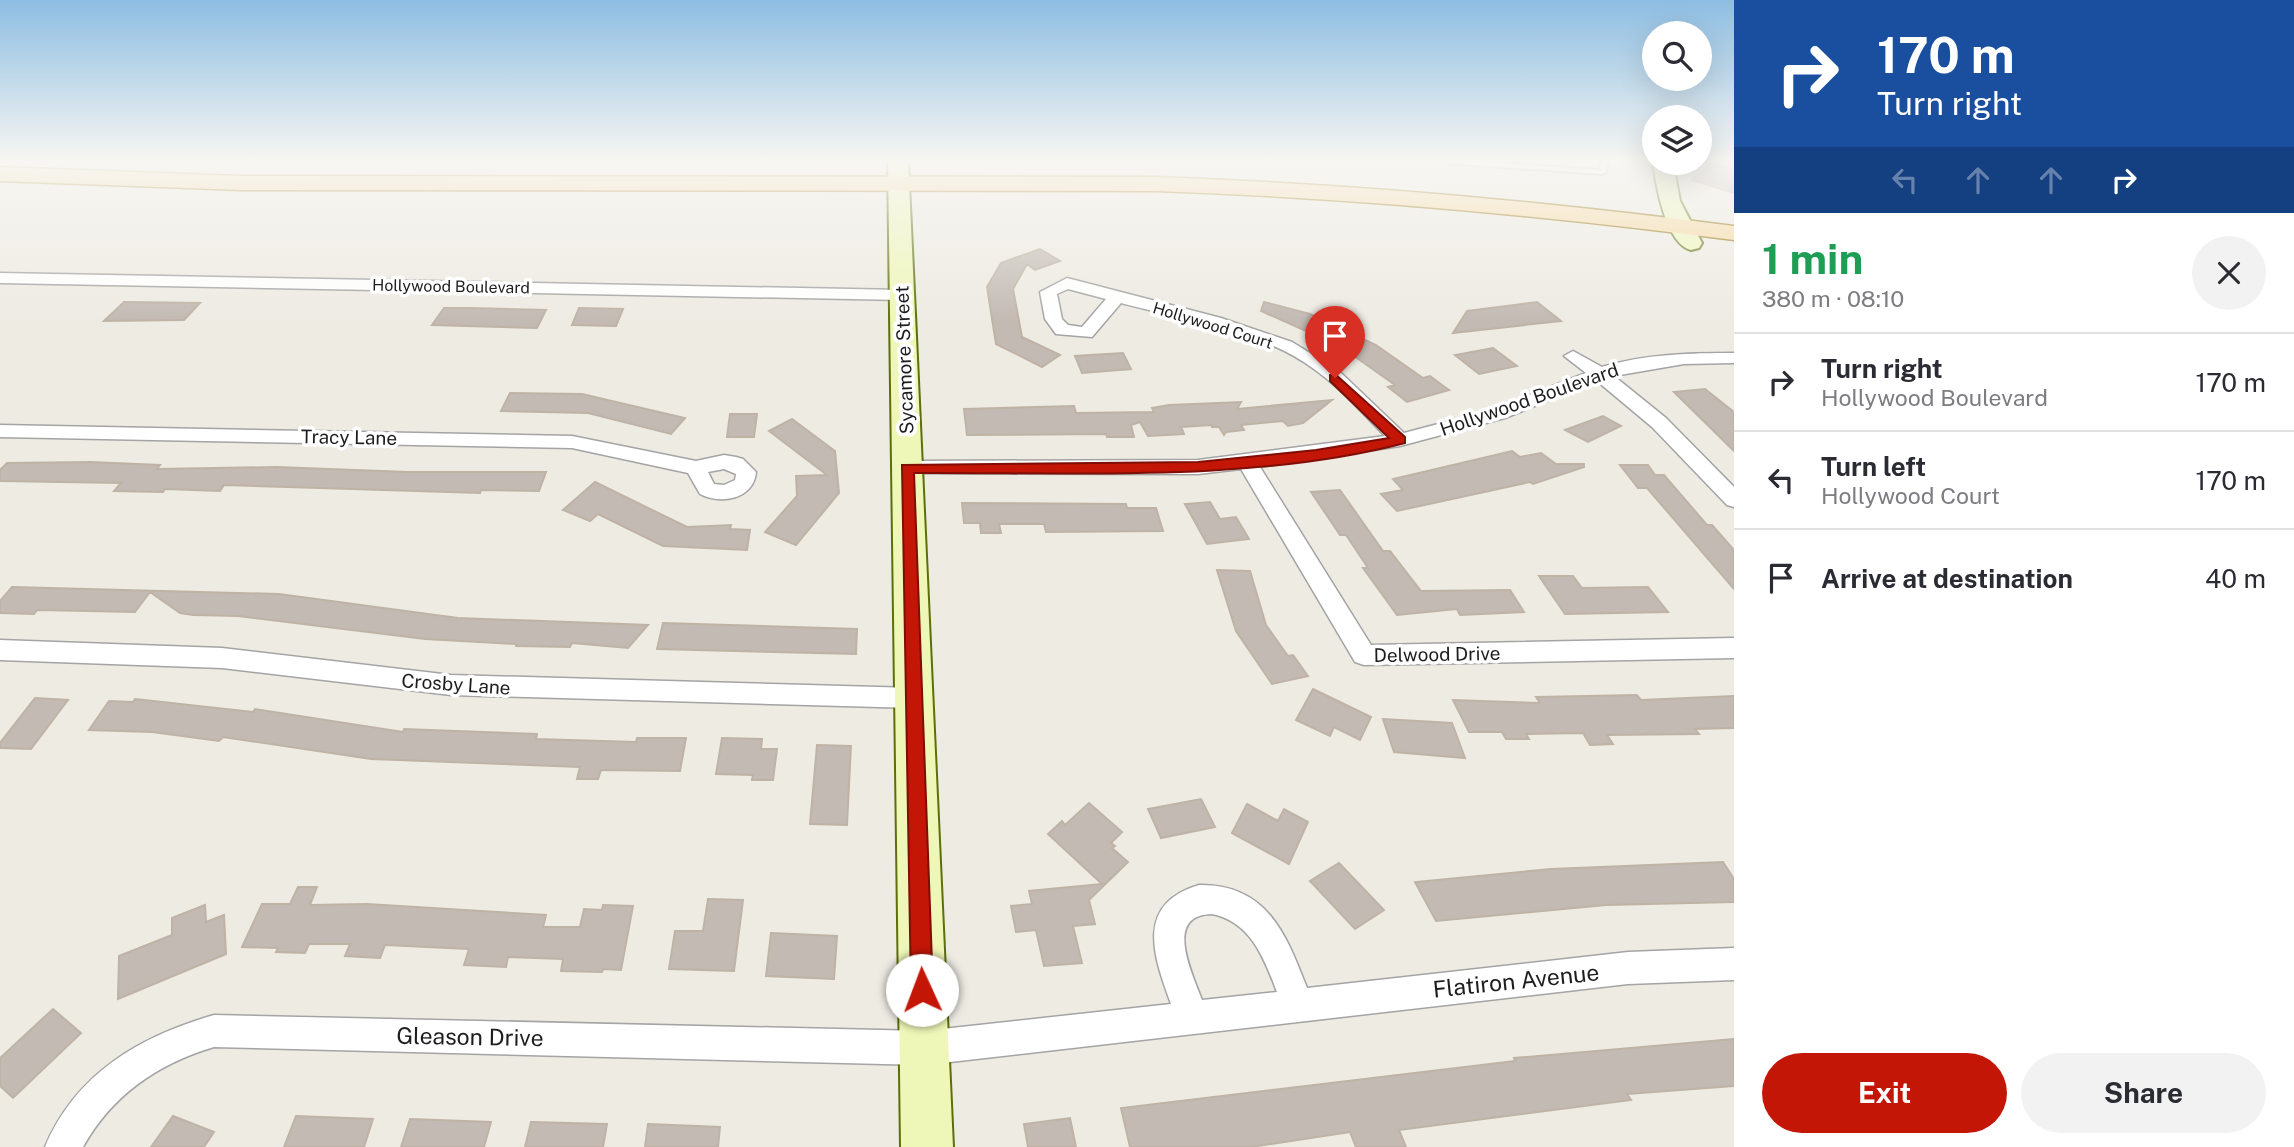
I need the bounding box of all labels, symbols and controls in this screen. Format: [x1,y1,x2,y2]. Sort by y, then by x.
map controls [1642,21,1712,175]
button: search [1642,21,1712,91]
text: 170 m [1877,26,2015,84]
icon: right [1762,28,1853,119]
text: Turn right [1877,85,2022,122]
button: layers [1642,105,1712,175]
icon: left [1886,161,1924,199]
icon: ahead [1959,161,1997,199]
icon: ahead [2032,161,2070,199]
icon: right [2105,161,2143,199]
text: 1 min [1762,234,1863,283]
button: close [2192,236,2266,310]
street label: Hollywood Boulevard [372,276,530,297]
street label: Sycamore Street [890,285,918,435]
text: 380 m · 08:10 [1762,285,1904,312]
street label: Hollywood Court [1151,298,1275,353]
pin [1305,306,1365,378]
icon: arrive [1316,317,1354,355]
text: Turn right [1821,353,1943,384]
street label: Hollywood Boulevard [1437,358,1621,440]
icon: right [1762,363,1800,401]
text: 170 m [2196,367,2266,398]
text: Hollywood Boulevard [1821,384,2048,411]
street label: Tracy Lane [301,425,397,449]
text: Turn left [1821,451,1926,482]
icon: left [1762,461,1800,499]
text: 170 m [2196,465,2266,496]
text: Hollywood Court [1821,482,2000,509]
icon: arrive [1762,559,1800,597]
text: Arrive at destination [1821,563,2073,594]
text: 40 m [2205,563,2266,594]
street label: Delwood Drive [1373,642,1501,666]
street label: Crosby Lane [401,669,511,699]
position arrow [885,953,959,1027]
street label: Flatiron Avenue [1431,958,1601,1003]
street label: Gleason Drive [396,1022,544,1051]
button: Exit [1762,1053,2007,1133]
button: Share [2021,1053,2266,1133]

